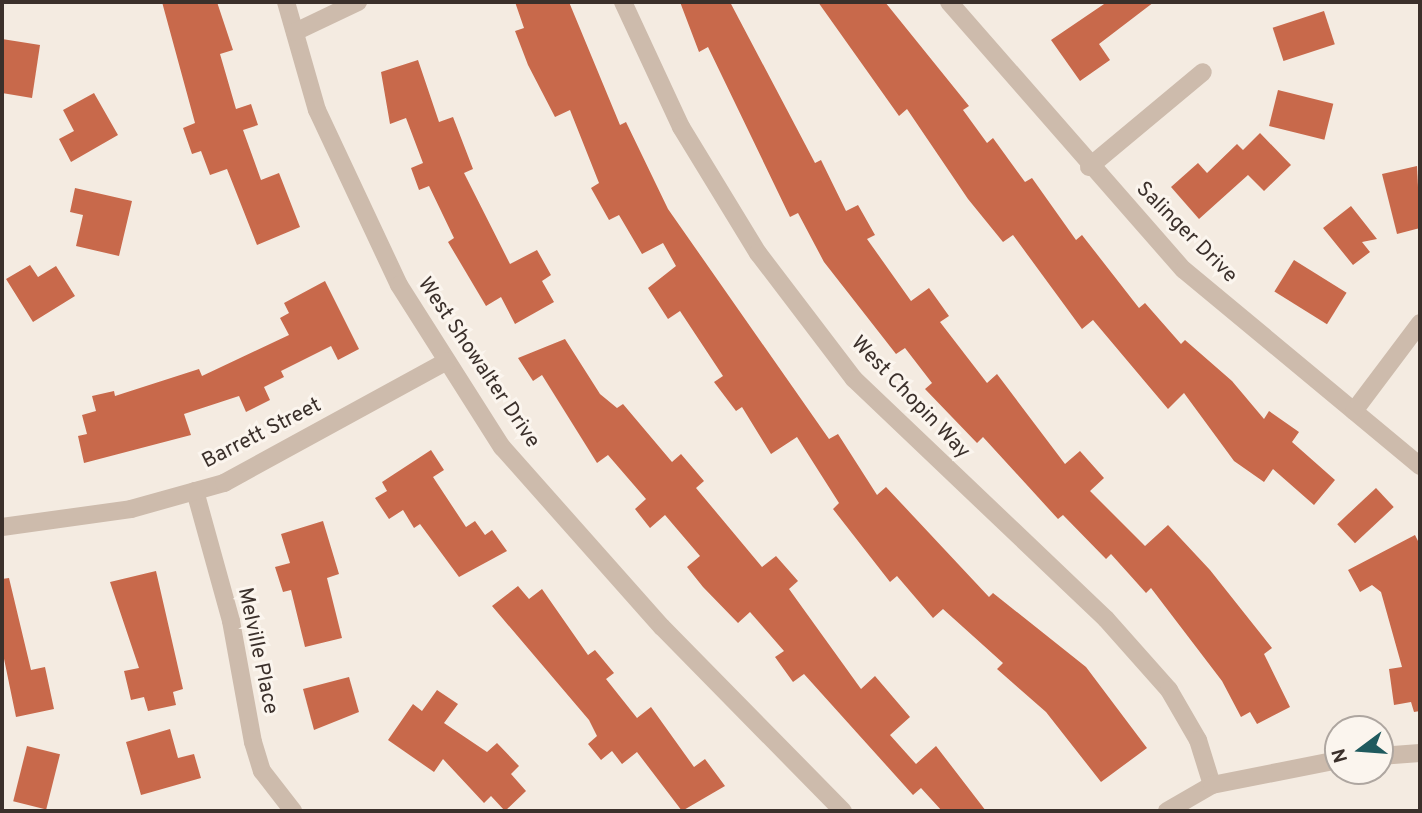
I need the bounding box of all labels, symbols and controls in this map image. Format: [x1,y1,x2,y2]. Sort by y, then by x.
street label: Salinger Drive [1130,177,1242,289]
street label: West Showalter Drive [411,273,545,453]
street label: West Chopin Way [845,331,975,465]
street label: Barrett Street [198,393,326,475]
street label: Melville Place [231,585,283,717]
north arrow [1324,715,1394,785]
text: N [1327,745,1354,765]

